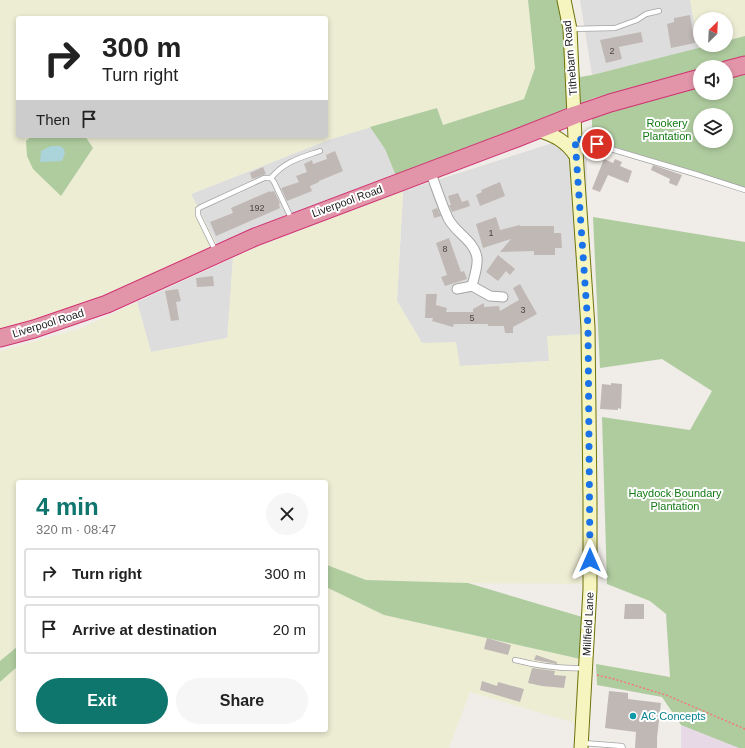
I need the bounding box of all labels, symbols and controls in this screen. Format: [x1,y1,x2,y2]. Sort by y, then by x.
north arrow [693,12,733,52]
map controls [693,12,733,148]
street label: Tithebarn Road [561,20,579,96]
icon: right [36,32,88,84]
text: 300 m [102,32,181,63]
house number: 2 [609,46,615,56]
button: sound [693,60,733,100]
text: Turn right [102,65,178,85]
icon: arrive [78,108,100,130]
button: layers [693,108,733,148]
text: Then [36,111,70,128]
park label: Rookery Plantation [643,117,691,142]
pin [580,127,614,161]
icon: arrive [586,133,608,155]
street label: Liverpool Road [310,183,384,219]
house number: 192 [249,203,265,213]
house number: 1 [488,228,494,238]
house number: 8 [442,244,448,254]
house number: 3 [520,305,526,315]
street label: Liverpool Road [11,306,85,340]
house number: 5 [469,313,475,323]
park label: Haydock Boundary Plantation [629,487,722,512]
text: 4 min [36,493,99,520]
button: close [266,493,308,535]
text: 320 m · 08:47 [36,522,116,537]
position arrow [569,539,611,581]
icon: right [38,562,60,584]
text: Turn right [72,565,142,582]
text: 300 m [264,565,306,582]
street label: Millfield Lane [580,592,596,656]
icon: arrive [38,618,60,640]
text: Arrive at destination [72,621,217,638]
text: 20 m [273,621,306,638]
button: Exit [36,678,168,724]
button: Share [176,678,308,724]
place label: AC Concepts [641,710,706,722]
marker: AC Concepts [628,711,638,721]

